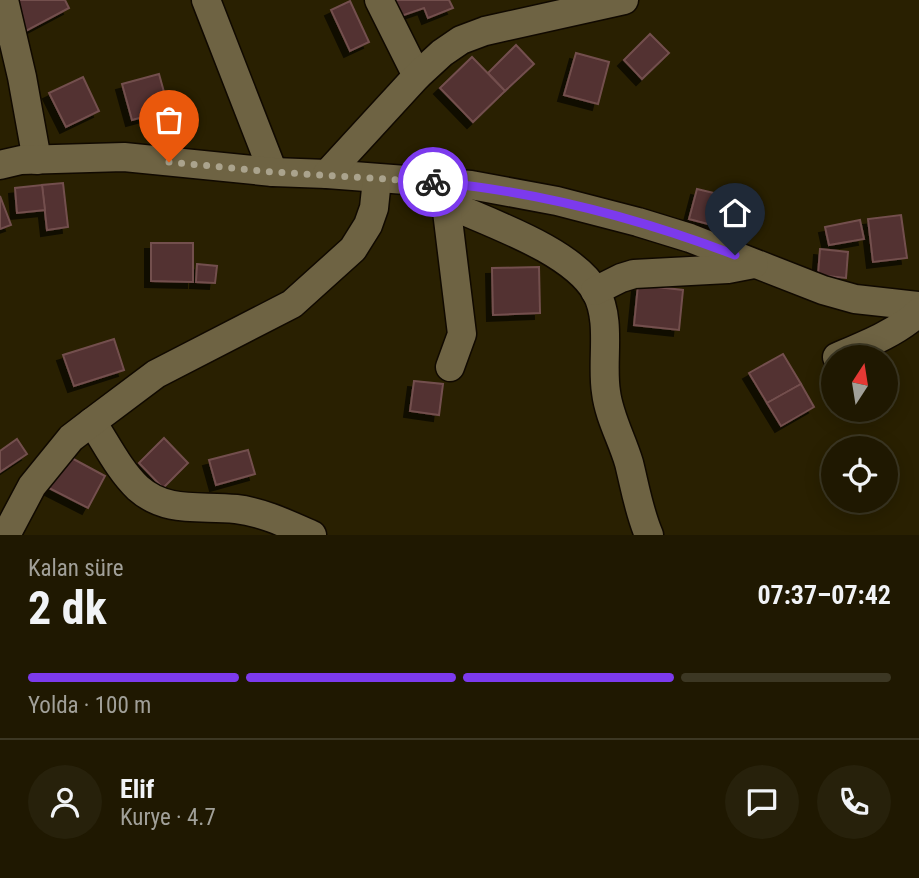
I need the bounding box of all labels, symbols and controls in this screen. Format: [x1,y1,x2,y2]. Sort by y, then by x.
pin [139,90,199,162]
icon: bag [150,101,188,139]
courier [398,147,468,217]
icon: bike [414,163,452,201]
pin [705,183,765,255]
icon: home [716,194,754,232]
north arrow [821,345,898,422]
map controls [821,345,898,513]
button: locate [821,436,898,513]
text: Kalan süre [28,555,123,582]
text: 07:37–07:42 [757,580,891,610]
text: 2 dk [28,581,107,635]
text: Yolda · 100 m [28,692,151,719]
button: person [28,765,102,839]
button: chat [725,765,799,839]
button: phone [817,765,891,839]
text: Elif [120,774,154,804]
text: Kurye · 4.7 [120,804,216,831]

